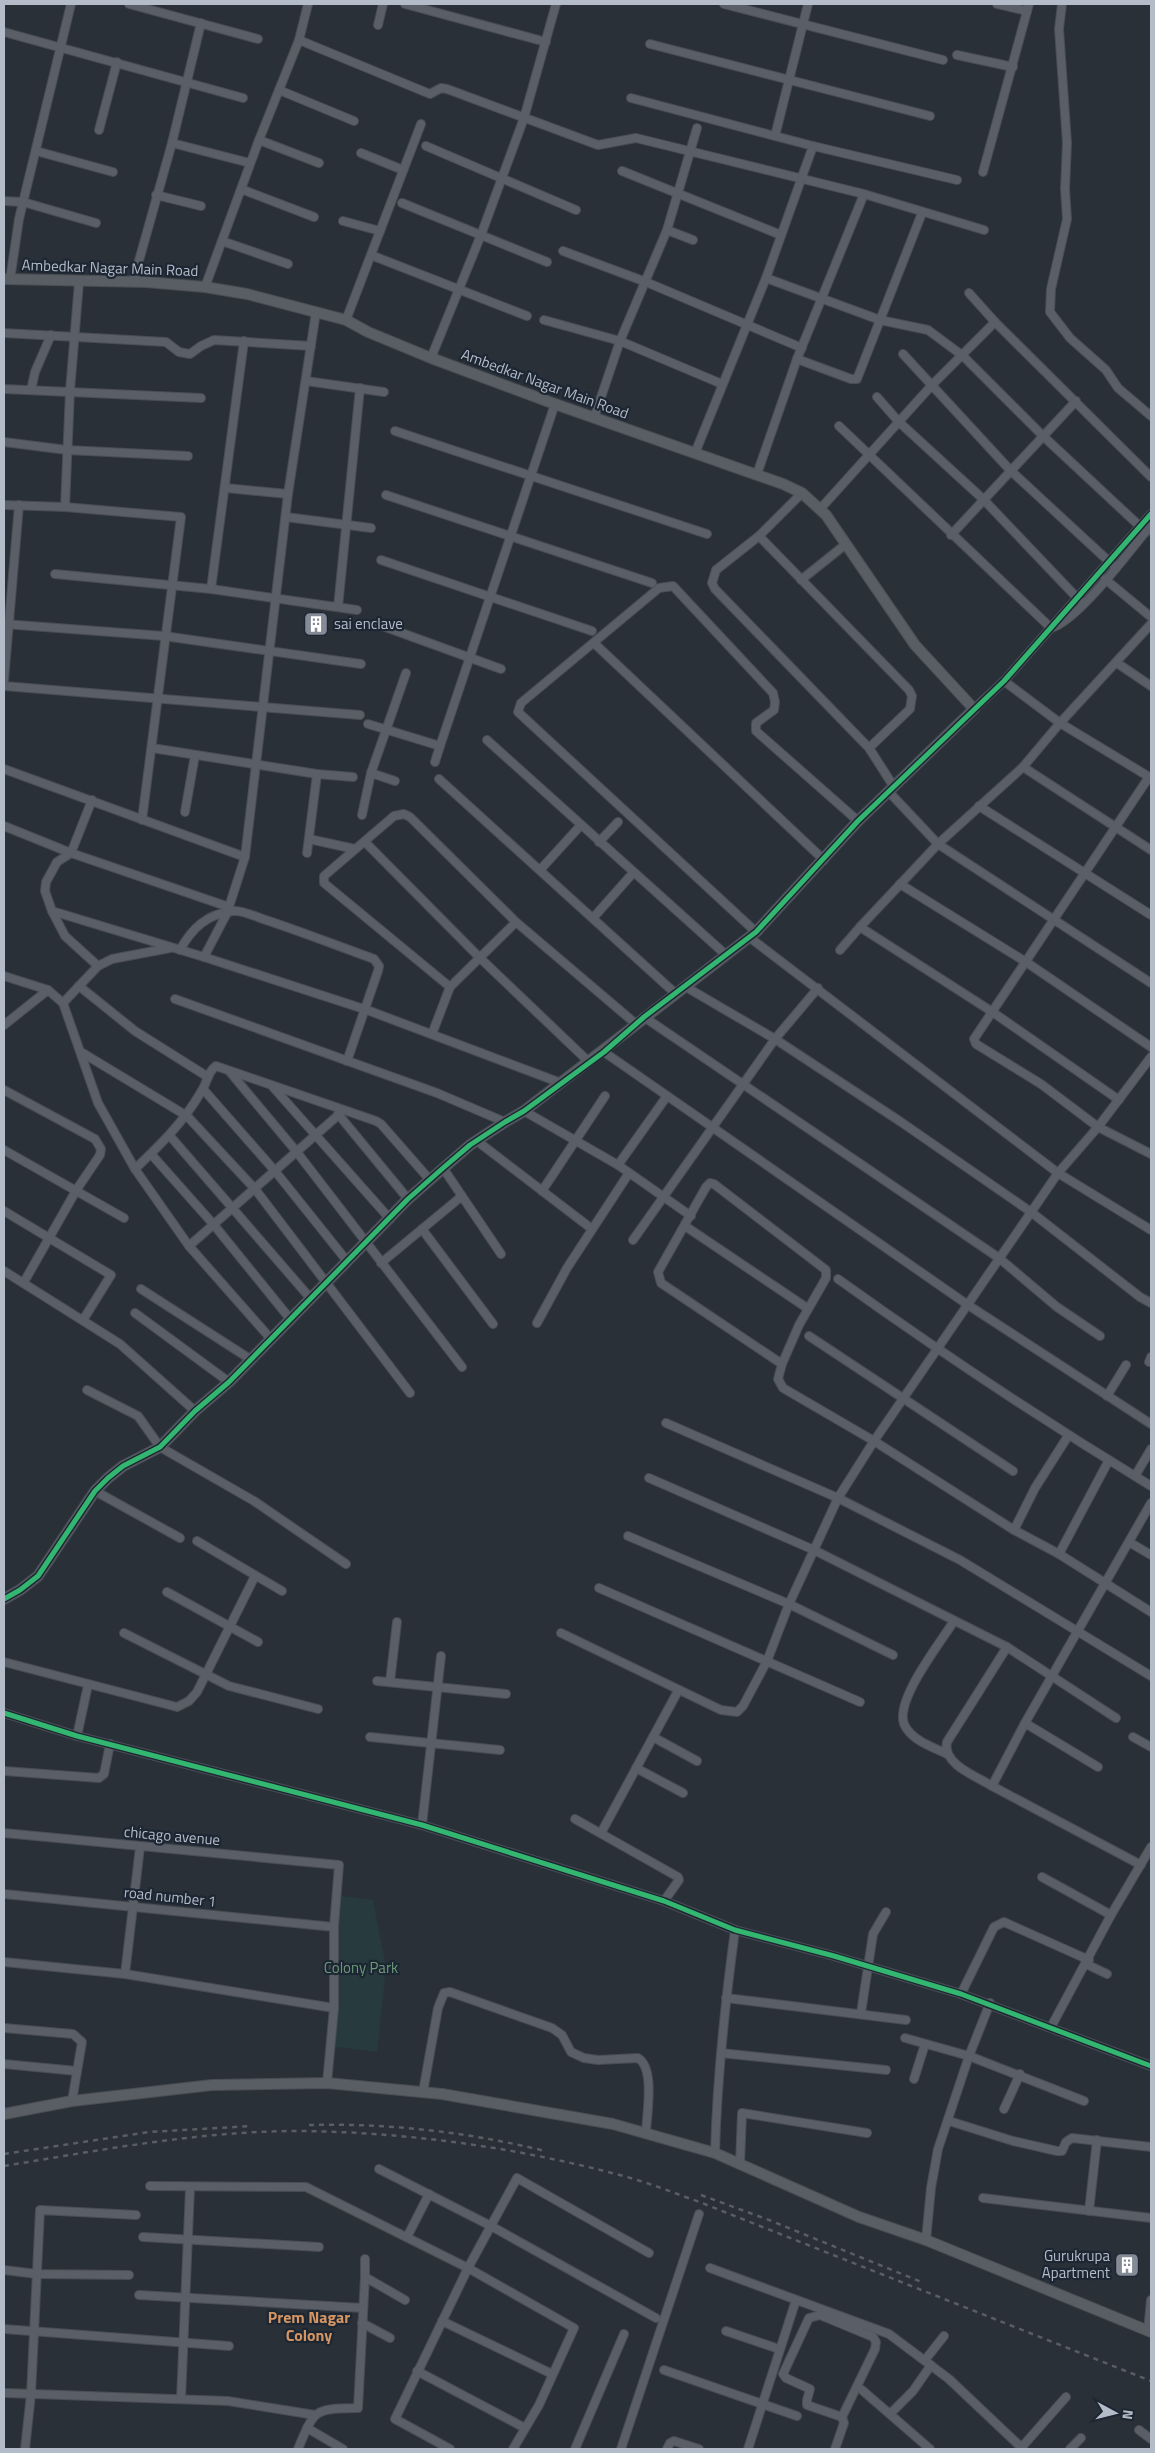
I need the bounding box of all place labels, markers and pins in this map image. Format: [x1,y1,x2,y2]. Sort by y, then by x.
building icon: sai enclave [303,611,329,637]
place label: sai enclave [334,612,403,635]
place label: Gurukrupa Apartment [1042,2244,1111,2284]
building icon: Gurukrupa Apartment [1114,2252,1140,2278]

